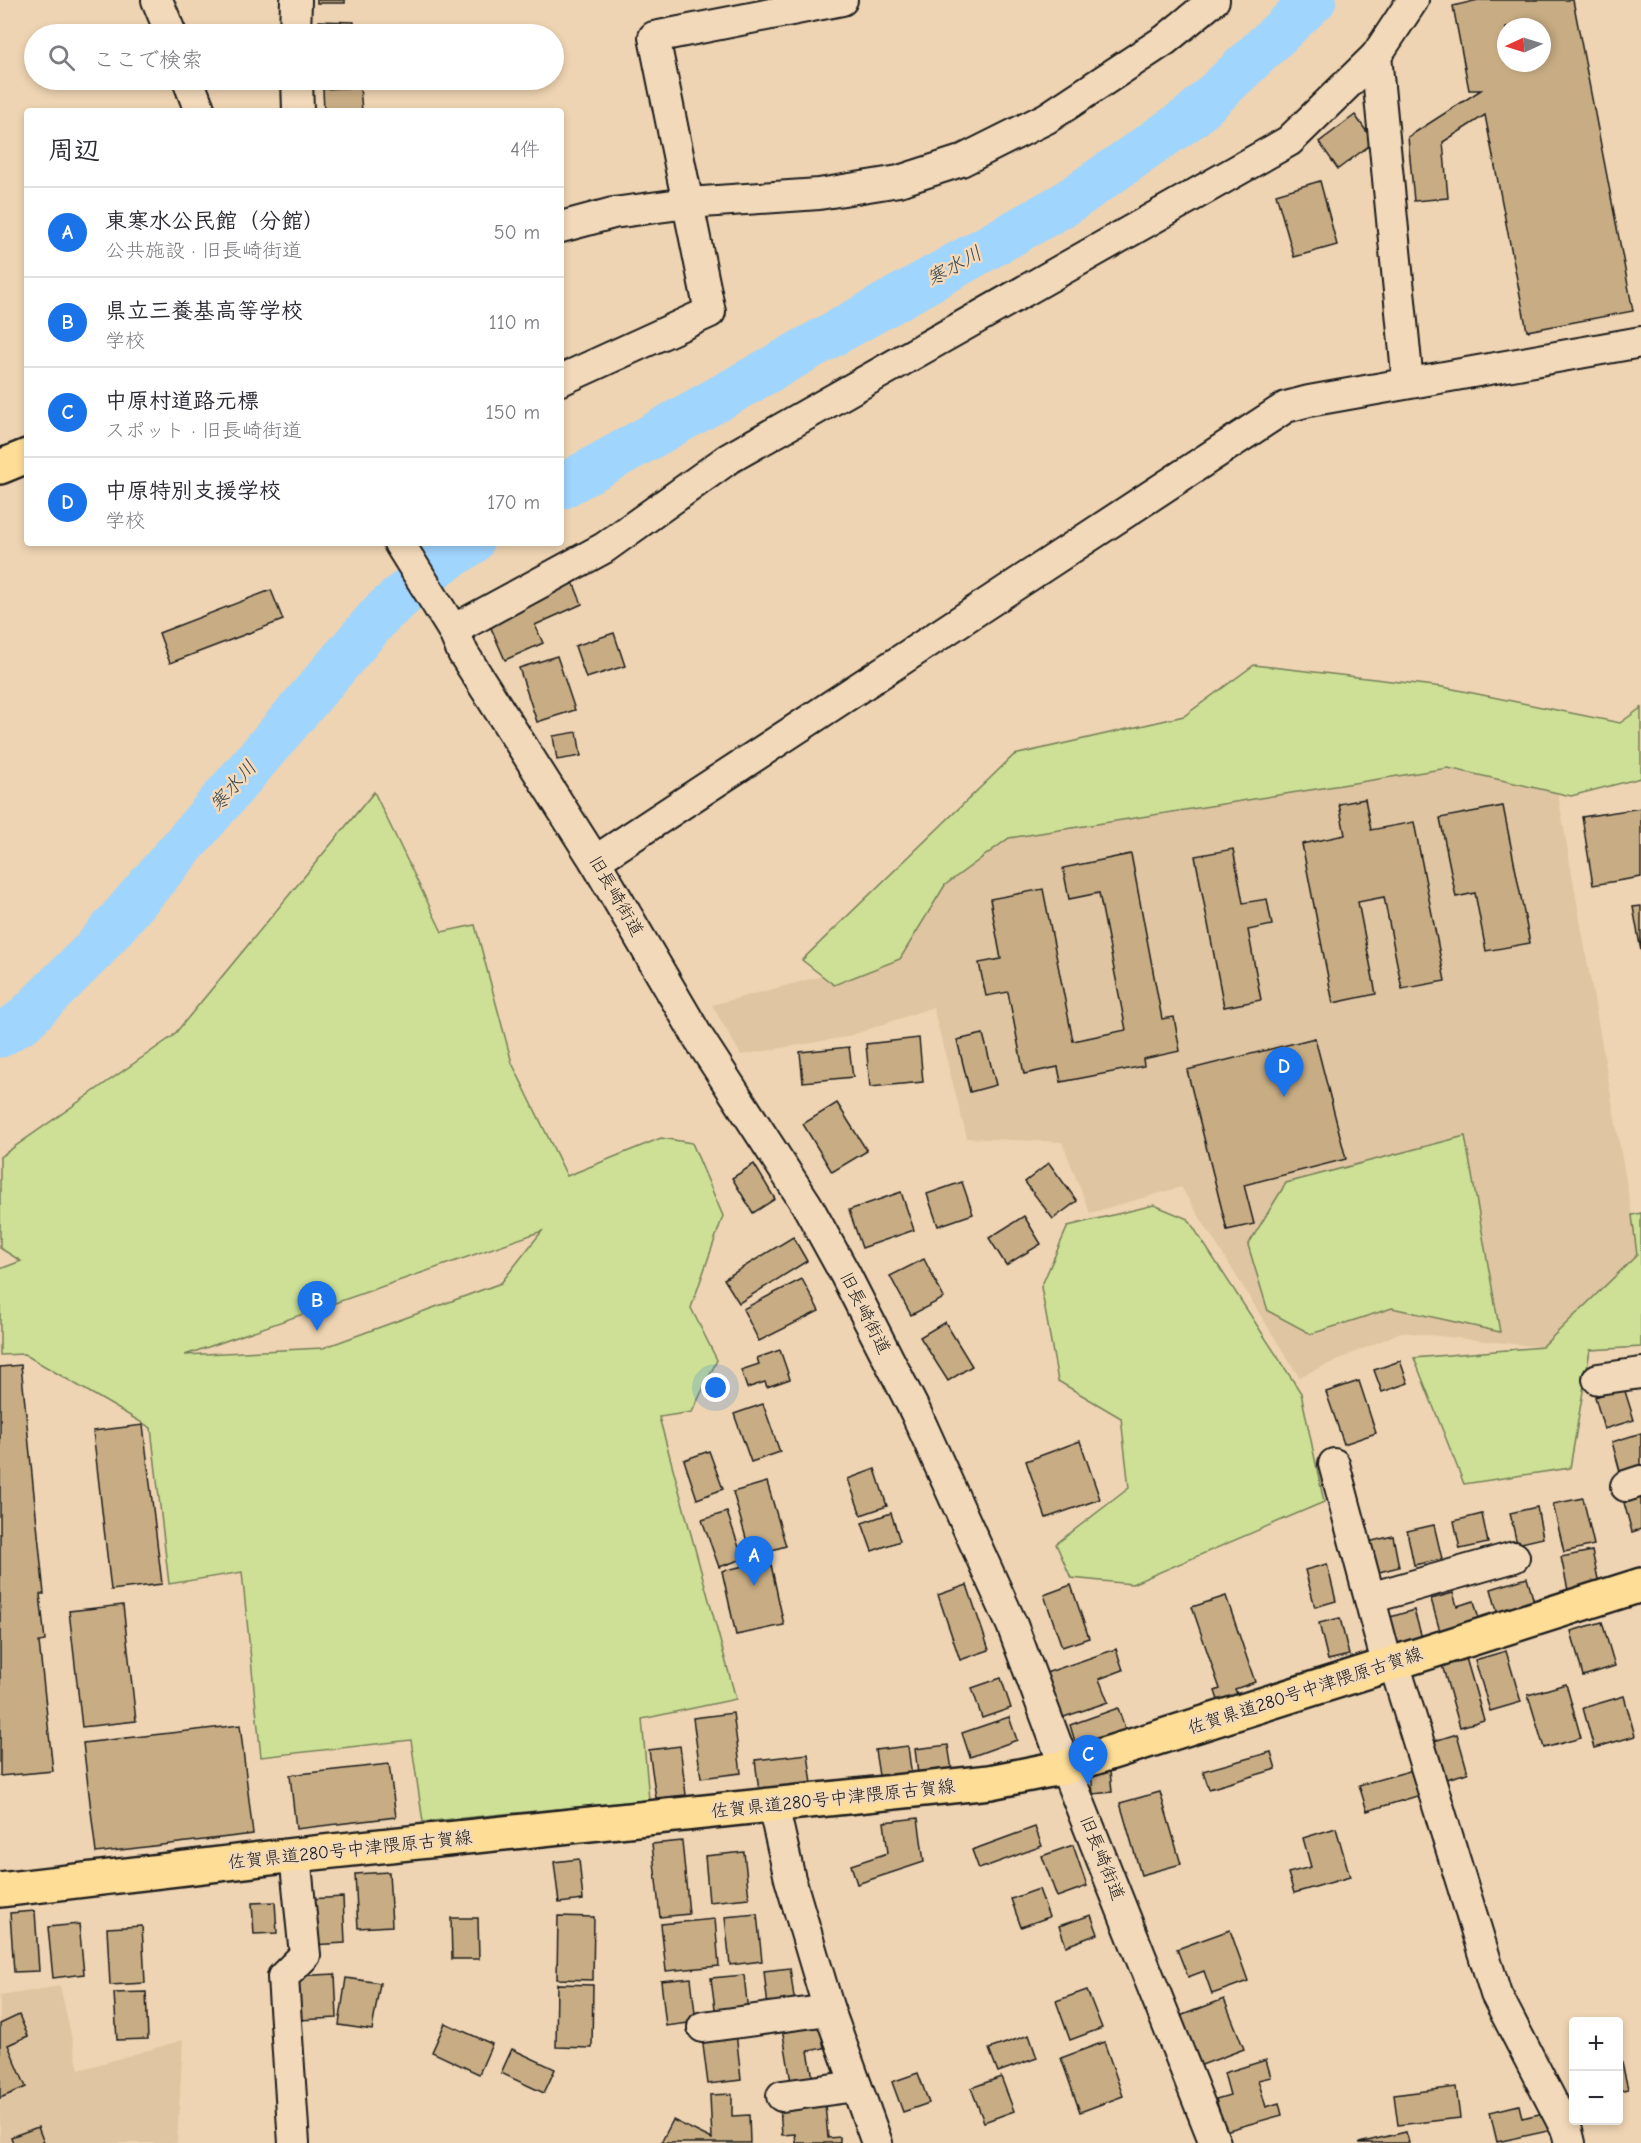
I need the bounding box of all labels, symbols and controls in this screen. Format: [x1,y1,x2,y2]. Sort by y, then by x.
north arrow [1497,18,1551,72]
search box [24,24,564,90]
icon: search [45,41,78,74]
text: ここで検索 [93,47,203,73]
text: 周辺 [48,136,100,166]
text: 4件 [510,138,540,161]
text: 東寒水公民館（分館） [105,208,325,234]
text: A [62,221,73,244]
text: 50 m [494,221,540,244]
text: 公共施設 · 旧長崎街道 [105,239,302,262]
water label: 寒水川 [922,241,986,291]
text: 県立三養基高等学校 [105,298,303,324]
text: B [61,311,74,334]
text: 110 m [489,311,540,334]
text: 学校 [105,329,145,352]
text: 中原村道路元標 [105,388,259,414]
text: C [61,401,74,424]
text: 150 m [486,401,540,424]
text: スポット · 旧長崎街道 [105,419,302,442]
text: 中原特別支援学校 [105,478,281,504]
text: D [61,491,74,514]
text: 170 m [487,491,540,514]
text: 学校 [105,509,145,532]
water label: 寒水川 [205,756,261,816]
street label: 旧長崎街道 [584,852,648,940]
pin: D [1264,1048,1304,1097]
street label: 旧長崎街道 [835,1268,895,1358]
pin: B [298,1282,336,1331]
your location [701,1373,730,1402]
pin: A [734,1536,774,1586]
street label: 佐賀県道280号中津隈原古賀線 [1185,1643,1425,1739]
pin: C [1068,1736,1108,1785]
street label: 佐賀県道280号中津隈原古賀線 [710,1776,956,1822]
street label: 旧長崎街道 [1075,1812,1129,1904]
street label: 佐賀県道280号中津隈原古賀線 [227,1827,473,1873]
map controls [1569,2017,1623,2125]
button: + [1569,2017,1623,2071]
button: − [1569,2071,1623,2125]

